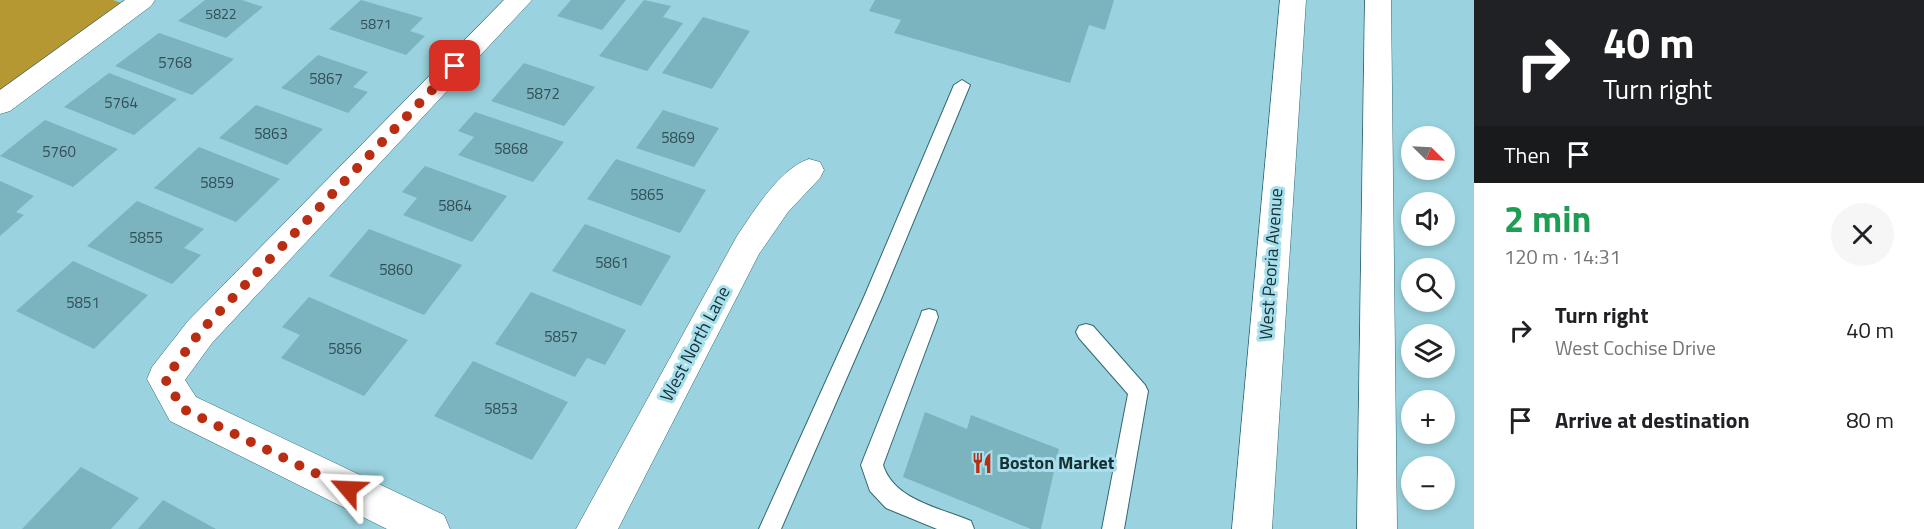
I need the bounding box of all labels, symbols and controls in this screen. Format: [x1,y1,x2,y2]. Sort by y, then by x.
house number: 5822 [205,3,237,24]
text: 40 m [1603,10,1695,74]
house number: 5871 [360,13,392,34]
icon: right [1504,24,1582,102]
pin [429,40,480,91]
icon: arrive [438,49,471,82]
house number: 5768 [158,51,192,74]
house number: 5867 [309,67,343,90]
text: Turn right [1603,68,1712,109]
house number: 5872 [526,82,560,105]
house number: 5764 [104,91,138,114]
house number: 5863 [254,122,288,145]
house number: 5869 [661,126,695,149]
north arrow [1401,126,1455,180]
map controls [1401,126,1455,510]
house number: 5868 [494,137,528,160]
text: Then [1504,138,1550,172]
icon: arrive [1562,138,1595,171]
house number: 5760 [42,140,76,163]
house number: 5859 [200,171,234,194]
house number: 5865 [630,183,664,206]
street label: West Peoria Avenue [1252,187,1289,341]
text: 2 min [1504,191,1591,246]
button: sound [1401,192,1455,246]
house number: 5864 [438,194,472,217]
button: close [1831,203,1894,266]
house number: 5855 [129,226,163,249]
text: 120 m · 14:31 [1504,241,1621,272]
house number: 5861 [595,251,629,274]
house number: 5860 [379,258,413,281]
button: search [1401,258,1455,312]
street label: West North Lane [653,281,736,406]
house number: 5851 [66,291,100,314]
text: Turn right [1555,298,1649,332]
text: 40 m [1846,313,1894,347]
icon: right [1504,314,1537,347]
button: layers [1401,324,1455,378]
house number: 5857 [544,325,578,348]
text: West Cochise Drive [1555,332,1716,363]
house number: 5856 [328,337,362,360]
button: + [1401,390,1455,444]
house number: 5853 [484,397,518,420]
text: Arrive at destination [1555,403,1750,437]
text: 80 m [1846,403,1894,437]
icon: arrive [1504,404,1537,437]
place label: Boston Market [999,449,1115,476]
restaurant icon: Boston Market [970,451,994,475]
button: − [1401,456,1455,510]
position arrow [316,457,380,521]

